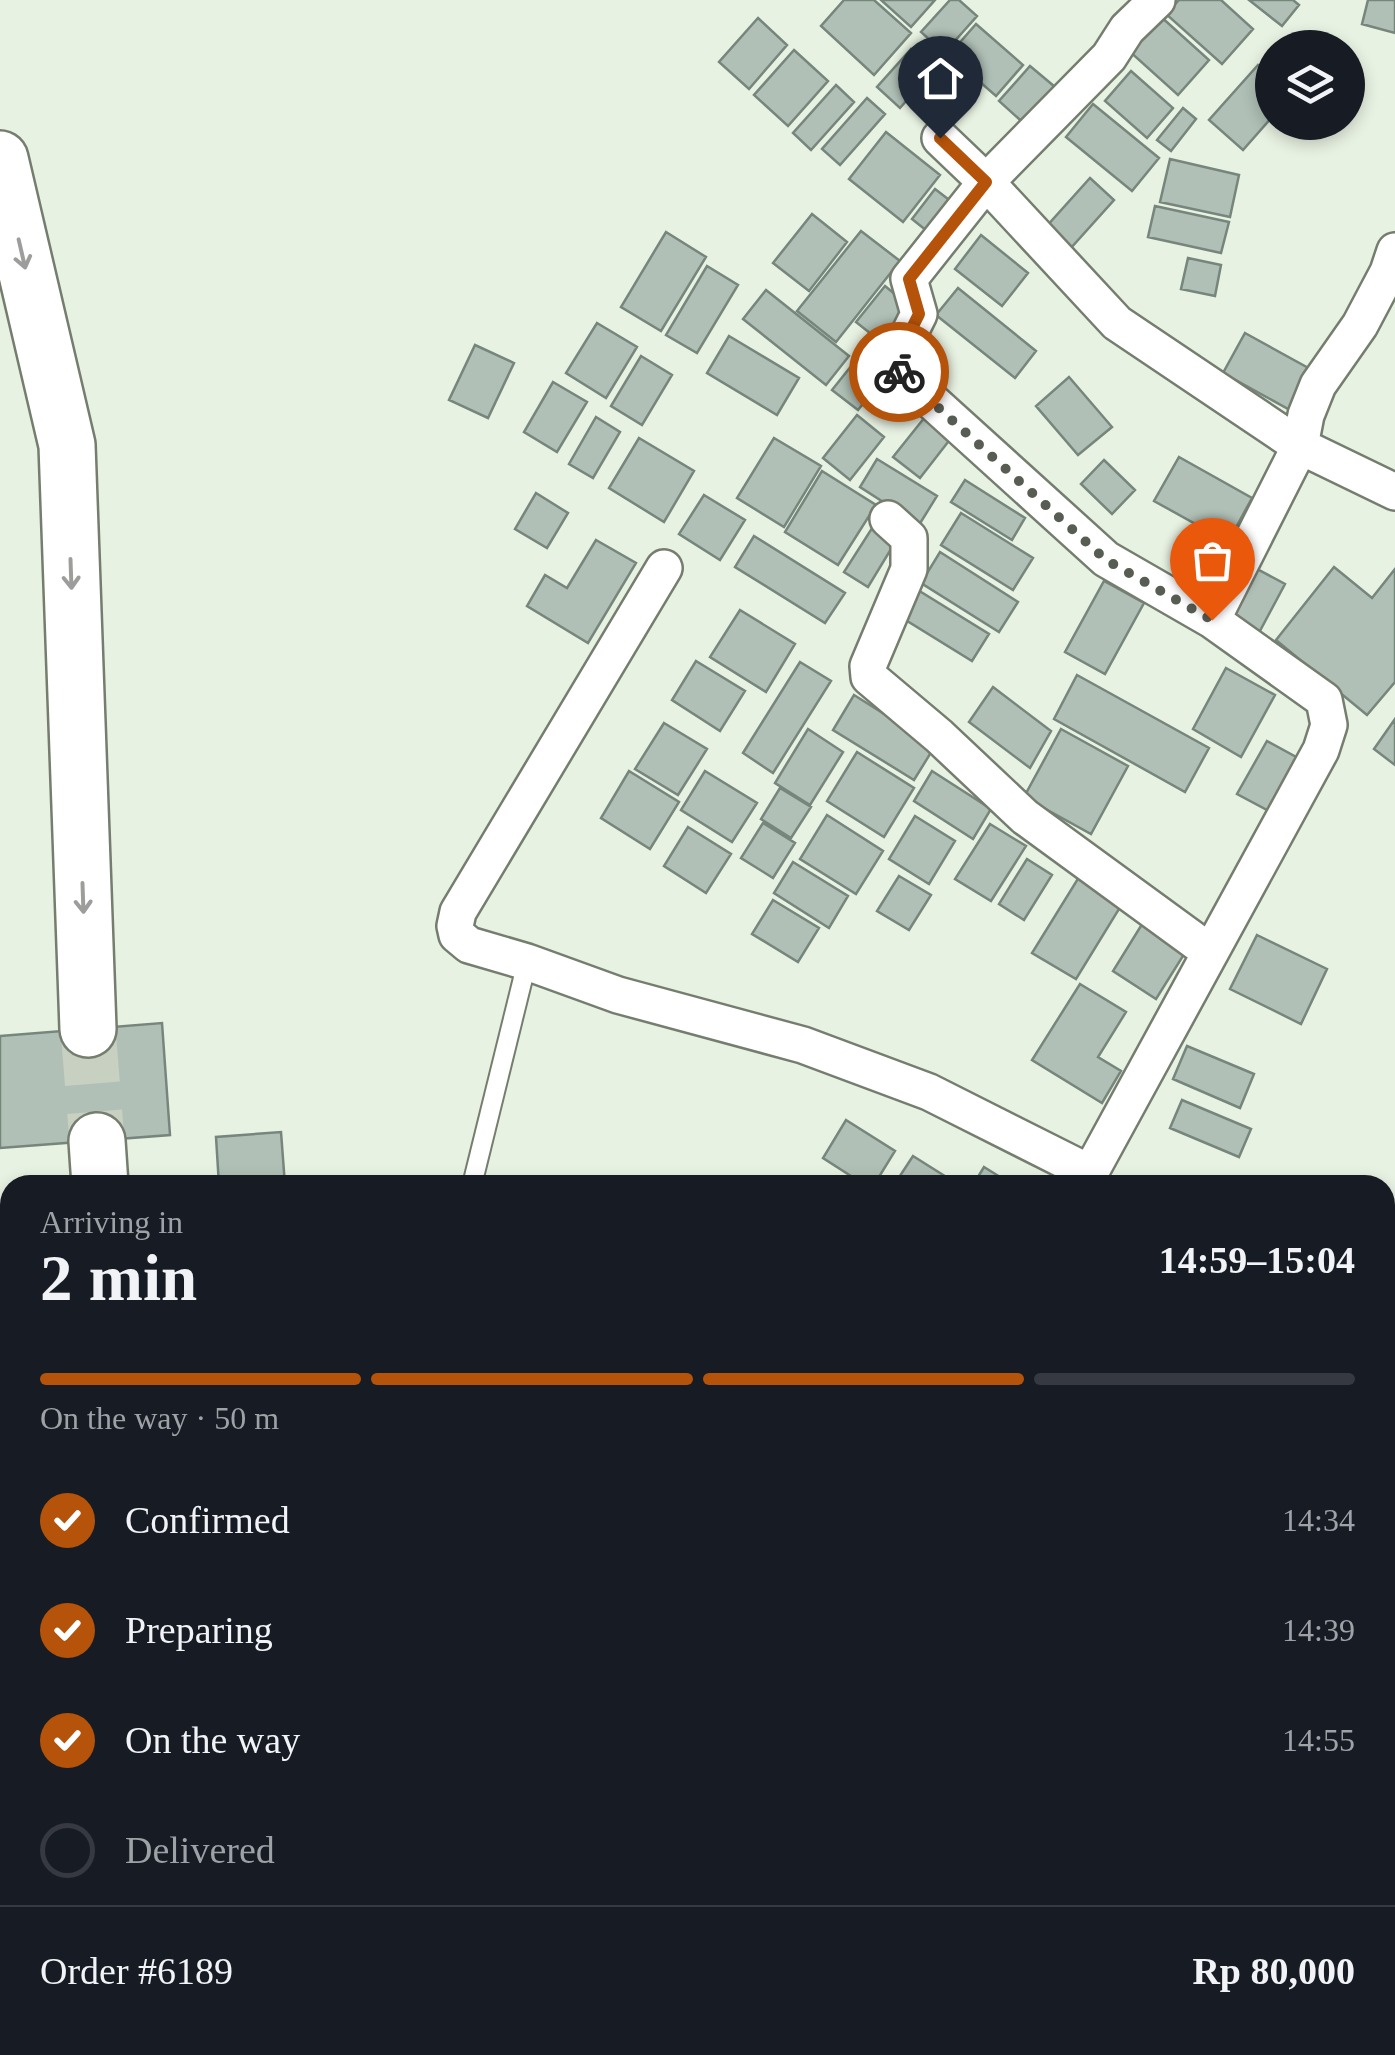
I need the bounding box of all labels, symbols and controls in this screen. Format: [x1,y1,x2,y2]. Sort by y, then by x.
map controls [1255,30,1365,140]
button: layers [1255,30,1365,140]
pin [898,36,983,139]
icon: home [913,51,968,106]
one-way arrow [14,237,32,269]
courier [849,322,949,422]
icon: bike [872,345,927,400]
pin [1170,518,1255,621]
icon: bag [1185,533,1240,588]
one-way arrow [62,557,81,589]
one-way arrow [74,882,93,914]
text: Arriving in [40,1204,183,1240]
text: 14:59–15:04 [1159,1239,1355,1281]
text: 2 min [40,1242,197,1314]
text: On the way · 50 m [40,1400,279,1436]
icon: check [40,1493,95,1548]
text: Confirmed [125,1499,290,1541]
text: 14:34 [1282,1502,1355,1538]
icon: check [40,1603,95,1658]
text: Preparing [125,1609,273,1651]
text: 14:39 [1282,1612,1355,1648]
icon: check [40,1713,95,1768]
text: On the way [125,1719,300,1761]
text: 14:55 [1282,1722,1355,1758]
text: Delivered [125,1829,275,1871]
text: Order #6189 [40,1950,233,1992]
text: Rp 80,000 [1192,1950,1355,1992]

